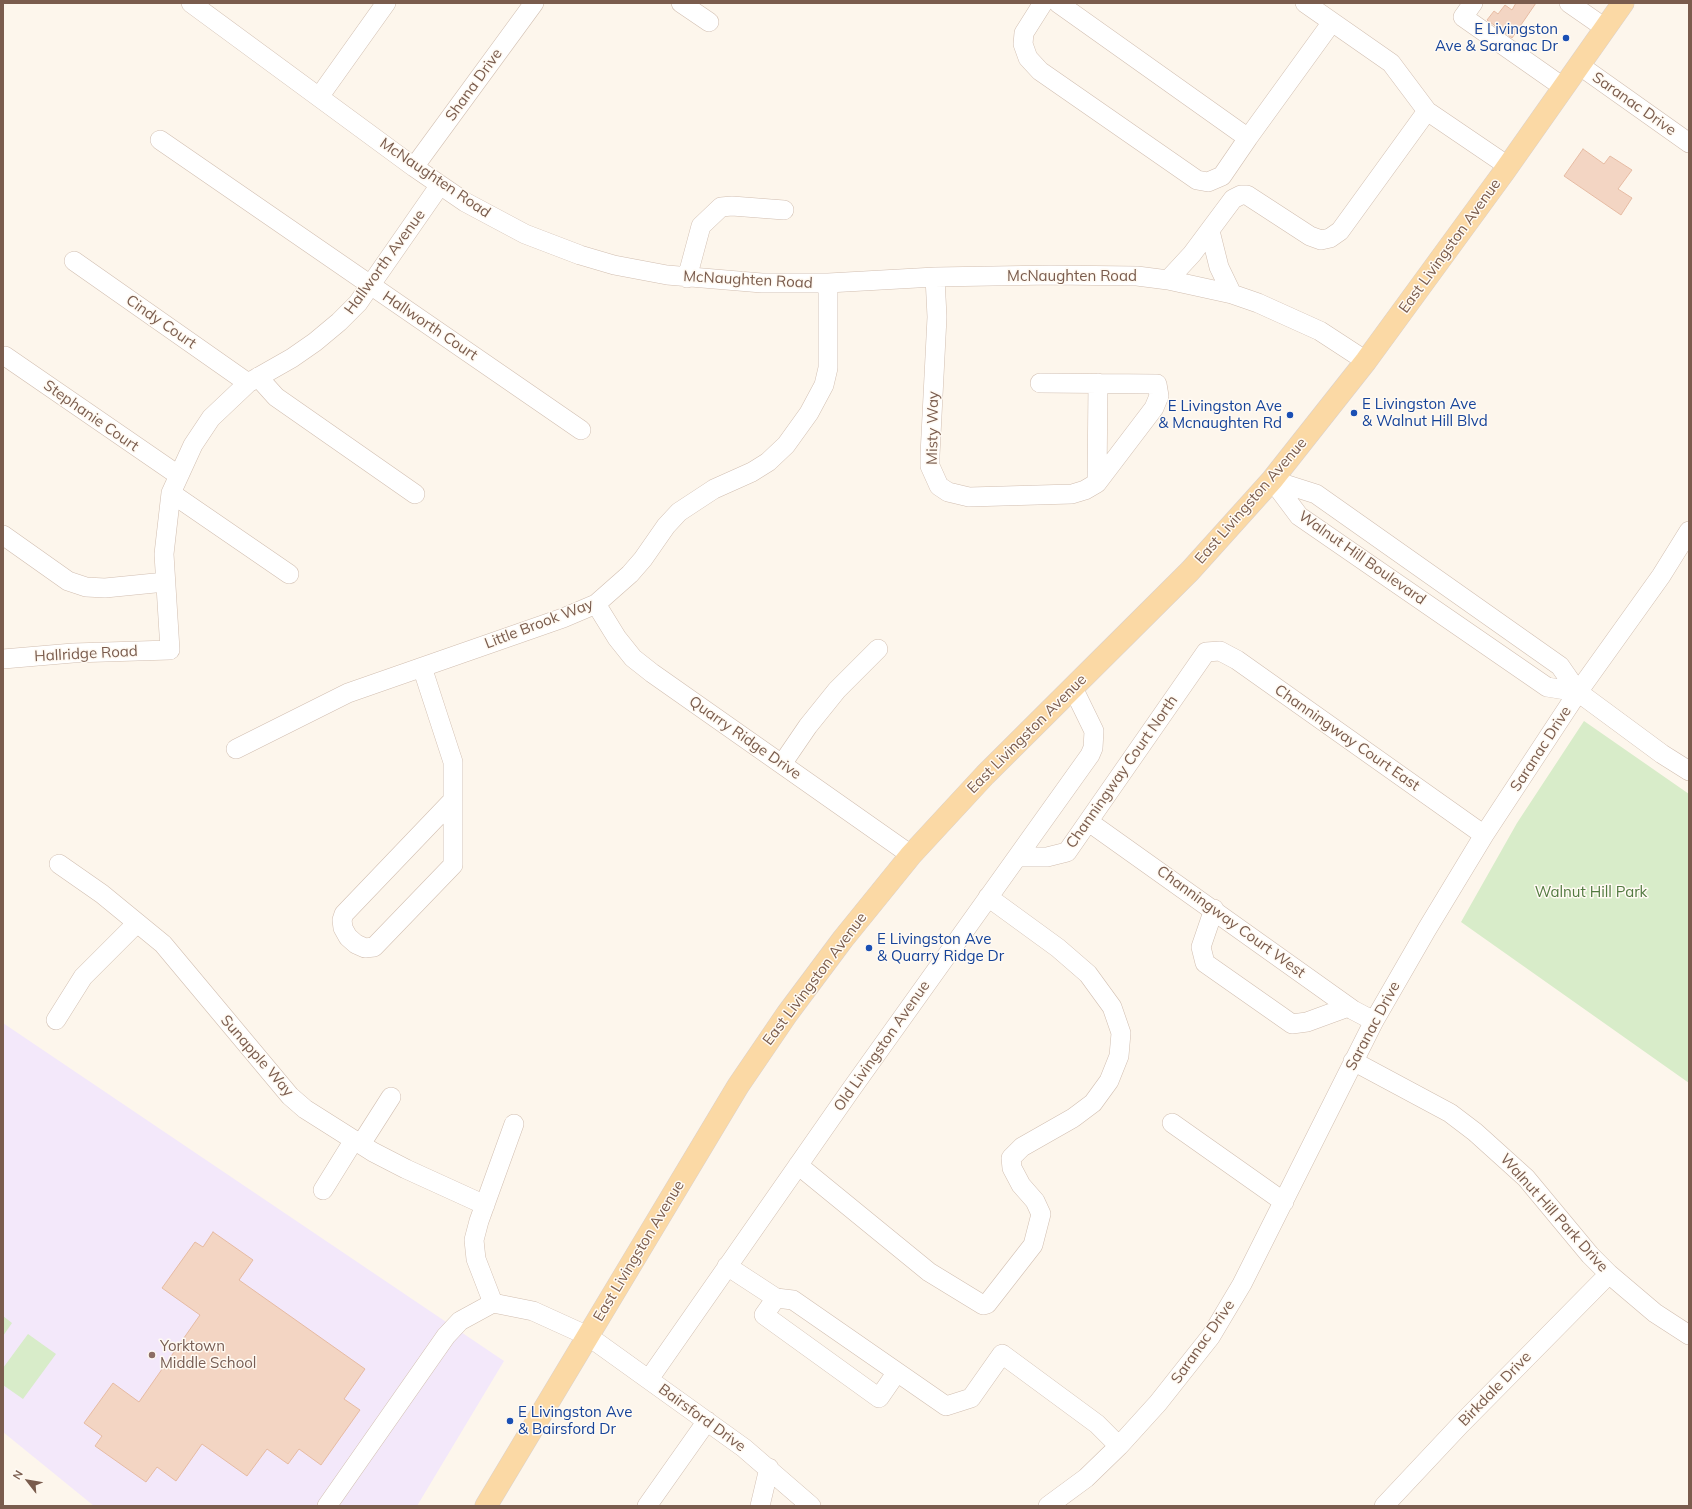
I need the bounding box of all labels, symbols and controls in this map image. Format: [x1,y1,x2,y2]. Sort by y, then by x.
place label: E Livingston Ave & Saranac Dr [1435,20,1558,55]
marker: E Livingston Ave & Saranac Dr [1561,33,1571,43]
street label: Shana Drive [442,45,506,125]
street label: Saranac Drive [1589,68,1679,140]
street label: McNaughten Road [376,134,494,222]
street label: East Livingston Avenue [1395,175,1505,317]
street label: Hallworth Avenue [341,206,429,318]
street label: McNaughten Road [1007,267,1137,285]
street label: McNaughten Road [683,268,813,292]
street label: Hallworth Court [379,288,481,364]
street label: Cindy Court [122,291,200,353]
street label: Stephanie Court [40,377,142,455]
street label: Misty Way [923,391,943,465]
place label: E Livingston Ave & Walnut Hill Blvd [1362,395,1488,430]
place label: E Livingston Ave & Mcnaughten Rd [1158,397,1282,432]
marker: E Livingston Ave & Walnut Hill Blvd [1349,408,1359,418]
marker: E Livingston Ave & Mcnaughten Rd [1285,410,1295,420]
street label: East Livingston Avenue [1191,434,1311,568]
street label: Walnut Hill Boulevard [1295,507,1429,609]
street label: Little Brook Way [482,595,596,653]
street label: Hallridge Road [34,642,138,666]
street label: East Livingston Avenue [964,671,1090,797]
street label: Channingway Court East [1271,681,1423,795]
street label: Channingway Court North [1062,692,1182,852]
street label: Quarry Ridge Drive [685,693,805,783]
street label: Saranac Drive [1507,703,1575,795]
street label: Channingway Court West [1153,862,1309,982]
park label: Walnut Hill Park [1535,883,1647,901]
street label: East Livingston Avenue [759,909,871,1049]
place label: E Livingston Ave & Quarry Ridge Dr [877,930,1004,965]
marker: E Livingston Ave & Quarry Ridge Dr [864,943,874,953]
street label: Old Livingston Avenue [830,977,934,1115]
street label: Saranac Drive [1342,978,1404,1074]
street label: Sunapple Way [217,1012,297,1100]
street label: Walnut Hill Park Drive [1496,1150,1612,1276]
street label: East Livingston Avenue [590,1177,688,1325]
street label: Saranac Drive [1167,1297,1239,1387]
place label: Yorktown Middle School [160,1337,256,1372]
street label: Birkdale Drive [1455,1348,1535,1430]
marker: Yorktown Middle School [147,1350,157,1360]
street label: Bairsford Drive [655,1380,749,1456]
place label: E Livingston Ave & Bairsford Dr [518,1403,632,1438]
marker: E Livingston Ave & Bairsford Dr [505,1416,515,1426]
north arrow [8,1461,48,1501]
text: N [10,1468,26,1482]

